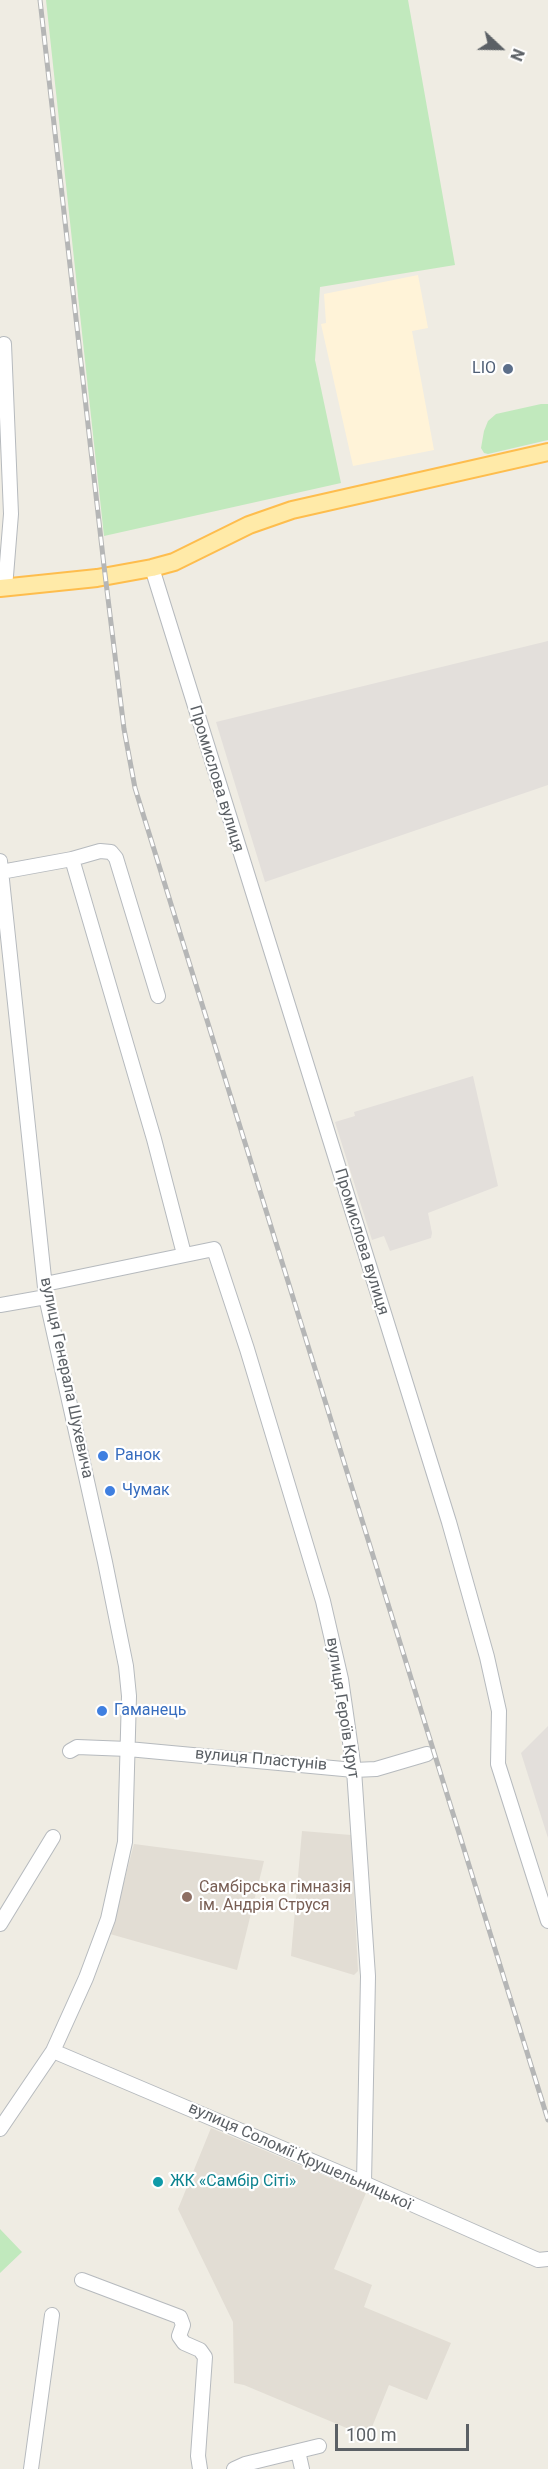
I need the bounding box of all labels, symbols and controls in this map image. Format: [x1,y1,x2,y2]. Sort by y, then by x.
north arrow [470,18,530,78]
text: N [506,46,528,64]
place label: LIO [472,359,496,379]
marker: LIO [501,362,515,376]
street label: Промислова вулиця [185,703,247,855]
street label: Промислова вулиця [330,1166,392,1318]
street label: вулиця Генерала Шухевича [35,1276,97,1480]
place label: Ранок [115,1446,161,1466]
marker: Ранок [96,1449,110,1463]
place label: Чумак [122,1481,170,1501]
marker: Чумак [103,1484,117,1498]
street label: вулиця Героїв Крут [321,1636,363,1780]
place label: Гаманець [114,1701,186,1721]
marker: Гаманець [95,1704,109,1718]
street label: вулиця Пластунів [194,1745,328,1775]
place label: Самбірська гімназія ім. Андрія Струся [199,1878,351,1916]
marker: Самбірська гімназія ім. Андрія Струся [180,1890,194,1904]
street label: вулиця Соломії Крушельницької [185,2099,415,2215]
place label: ЖК «Самбір Сіті» [170,2172,296,2192]
marker: ЖК «Самбір Сіті» [151,2175,165,2189]
scale bar [338,2412,472,2450]
text: 100 m [346,2424,397,2445]

